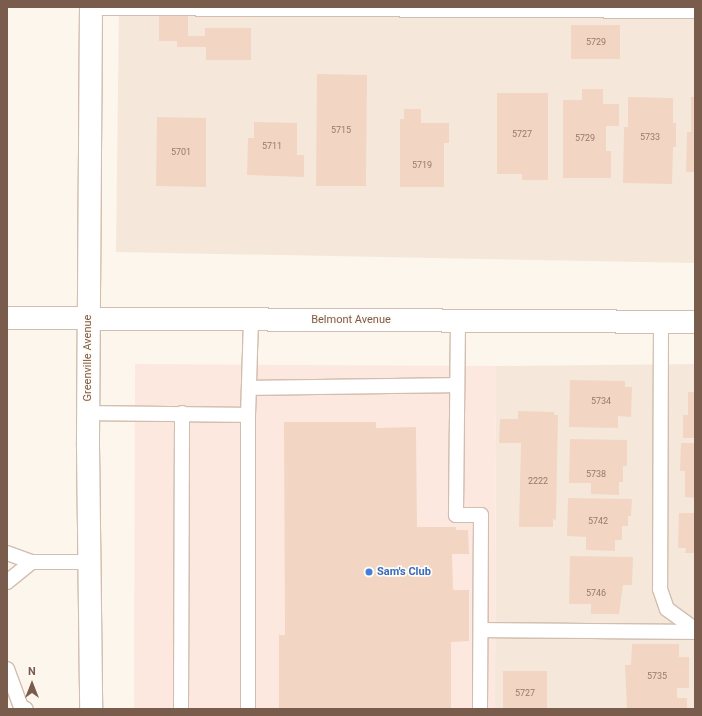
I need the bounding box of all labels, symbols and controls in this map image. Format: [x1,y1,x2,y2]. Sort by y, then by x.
house number: 5729 [586,37,606,47]
house number: 5715 [331,125,351,135]
house number: 5727 [512,129,532,139]
house number: 5733 [640,132,660,142]
house number: 5729 [575,133,595,143]
house number: 5711 [262,141,282,151]
house number: 5701 [171,147,191,157]
house number: 5719 [412,160,432,170]
street label: Belmont Avenue [311,313,391,327]
street label: Greenville Avenue [81,315,95,401]
house number: 5734 [591,396,611,406]
house number: 5738 [586,469,606,479]
house number: 2222 [528,476,548,486]
house number: 5742 [588,516,608,526]
place label: Sam's Club [377,565,431,579]
marker: Sam's Club [364,567,374,577]
house number: 5746 [586,588,606,598]
north arrow [12,664,52,704]
text: N [28,665,36,678]
house number: 5735 [647,671,667,681]
house number: 5727 [515,688,535,698]

